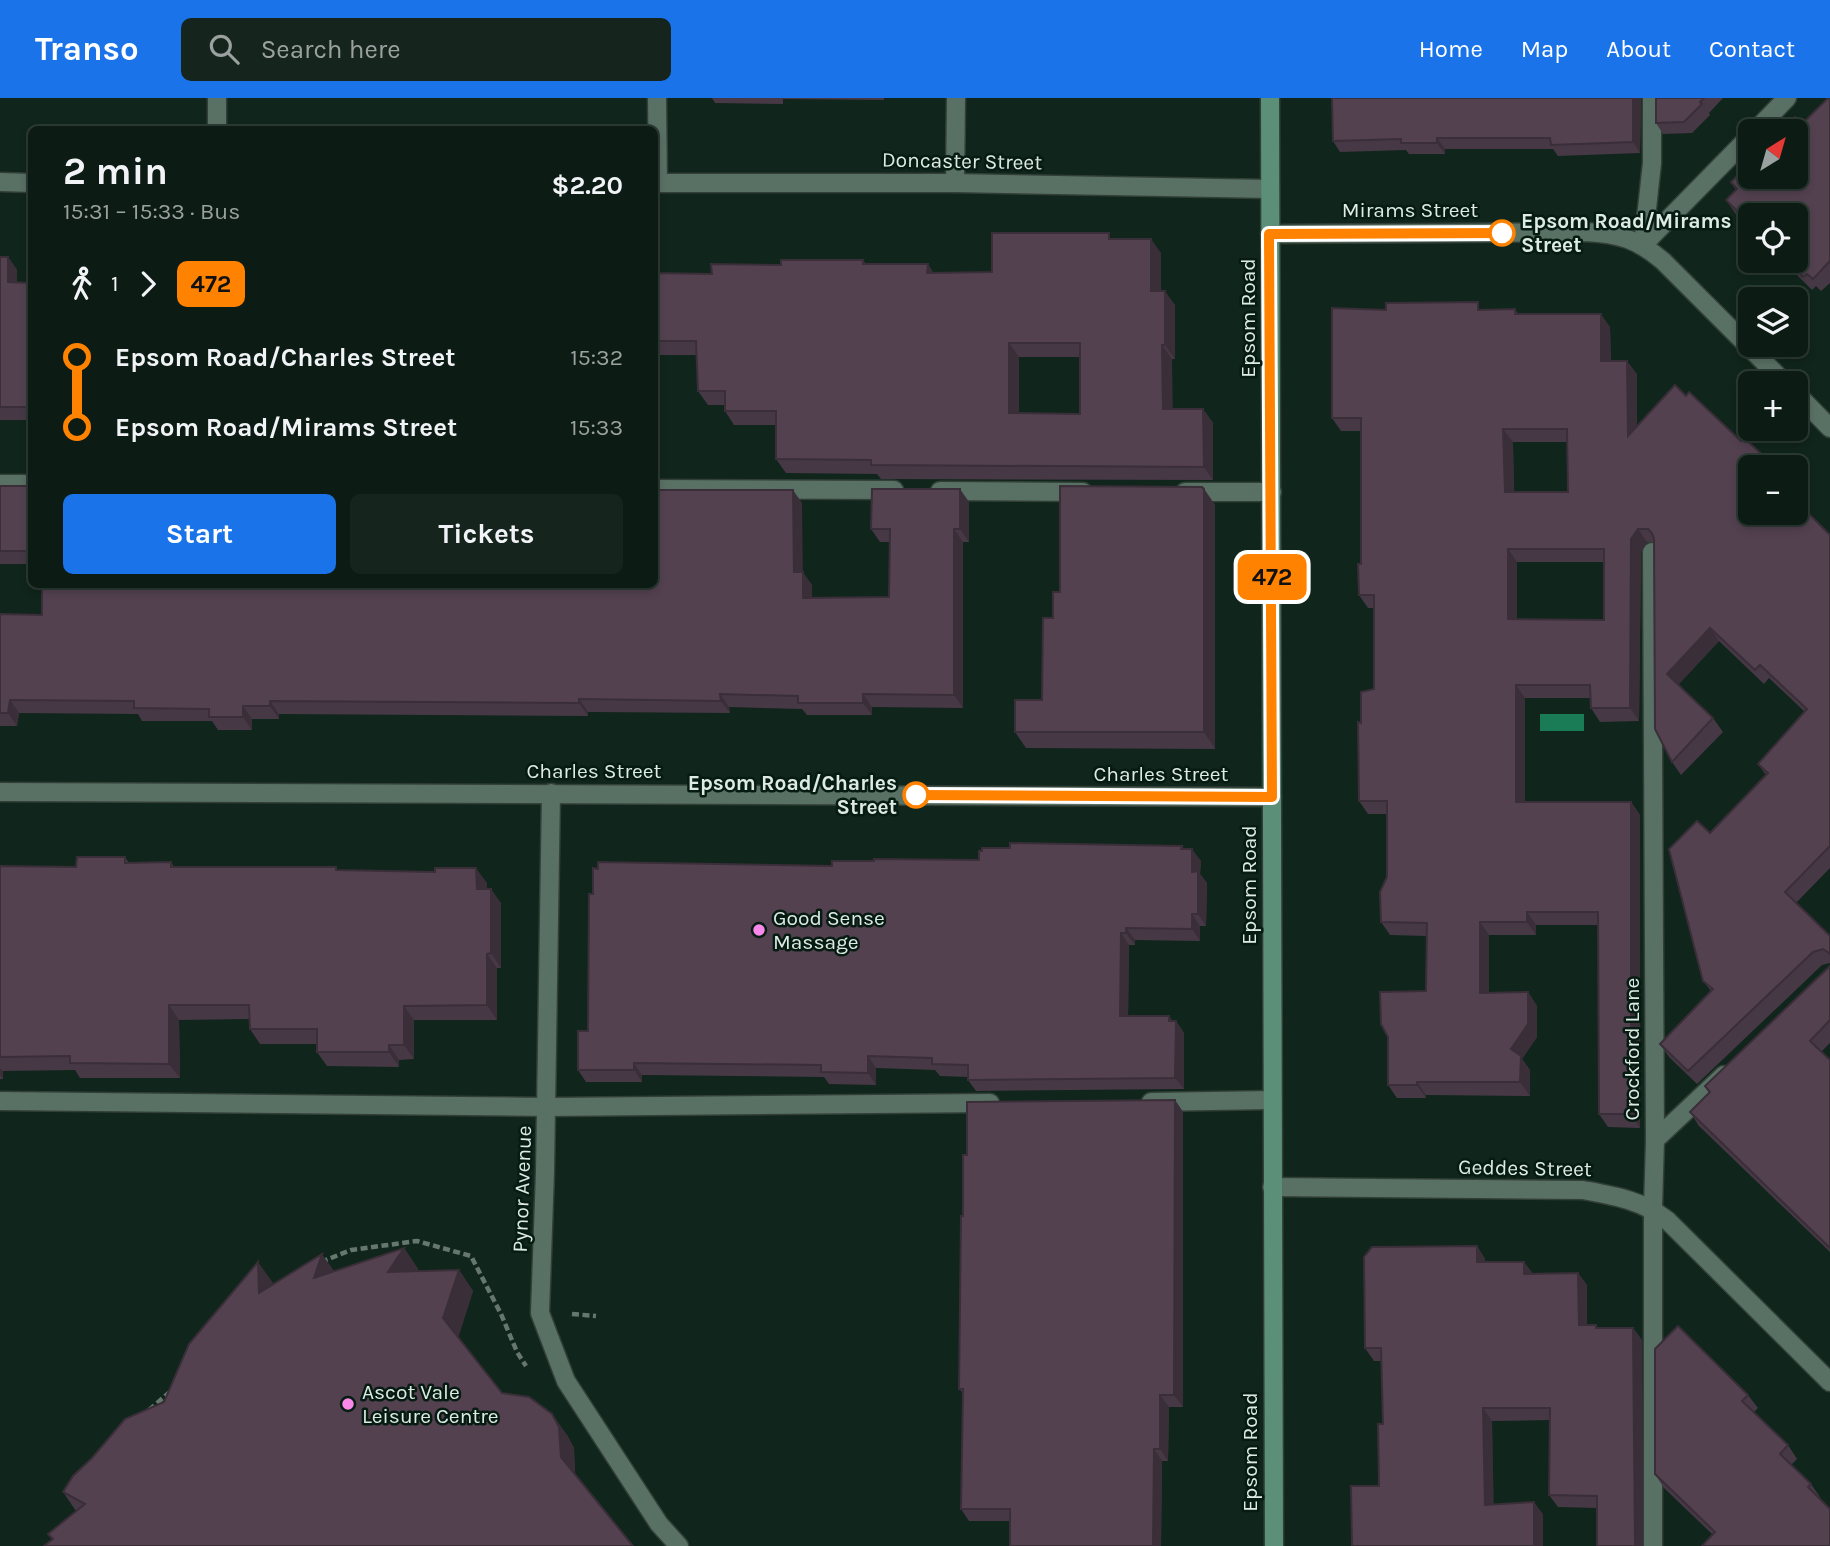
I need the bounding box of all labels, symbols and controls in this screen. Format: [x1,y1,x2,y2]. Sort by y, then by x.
search box [181,18,671,81]
text: Transo [35,30,139,68]
icon: search [205,30,243,68]
text: Search here [261,34,401,65]
text: Home [1419,35,1483,63]
text: Map [1521,35,1568,63]
text: About [1606,35,1671,63]
text: Contact [1709,35,1795,63]
north arrow [1738,119,1808,189]
map controls [1738,119,1808,525]
street label: Doncaster Street [882,148,1042,174]
text: 2 min [63,149,168,194]
text: $2.20 [552,170,623,201]
text: 15:31 – 15:33 · Bus [63,198,240,225]
street label: Mirams Street [1342,198,1478,222]
button: locate [1738,203,1808,273]
place label: Epsom Road/Mirams Street [1521,209,1732,257]
marker: Epsom Road/Mirams Street [1489,220,1515,246]
street label: Epsom Road [1236,258,1260,378]
icon: walk [63,265,101,303]
icon: forward [129,265,167,303]
text: 1 [111,270,119,297]
text: 472 [191,270,231,298]
button: layers [1738,287,1808,357]
text: Epsom Road/Charles Street [115,342,456,373]
text: 15:32 [570,344,623,371]
button: + [1738,371,1808,441]
text: Epsom Road/Mirams Street [115,412,457,443]
text: 15:33 [570,414,623,441]
button: − [1738,455,1808,525]
button: Start [63,494,336,574]
button: Tickets [350,494,623,574]
line badge: 472 [1232,554,1312,600]
text: 472 [1252,563,1292,591]
street label: Charles Street [526,759,662,783]
street label: Charles Street [1093,762,1229,786]
place label: Epsom Road/Charles Street [688,771,897,819]
marker: Epsom Road/Charles Street [903,782,929,808]
street label: Epsom Road [1237,825,1261,945]
place label: Good Sense Massage [773,906,885,954]
marker: Good Sense Massage [751,922,767,938]
street label: Crockford Lane [1620,978,1644,1120]
street label: Pynor Avenue [508,1125,536,1253]
street label: Geddes Street [1458,1155,1592,1181]
place label: Ascot Vale Leisure Centre [362,1380,499,1428]
street label: Epsom Road [1238,1392,1262,1512]
marker: Ascot Vale Leisure Centre [340,1396,356,1412]

